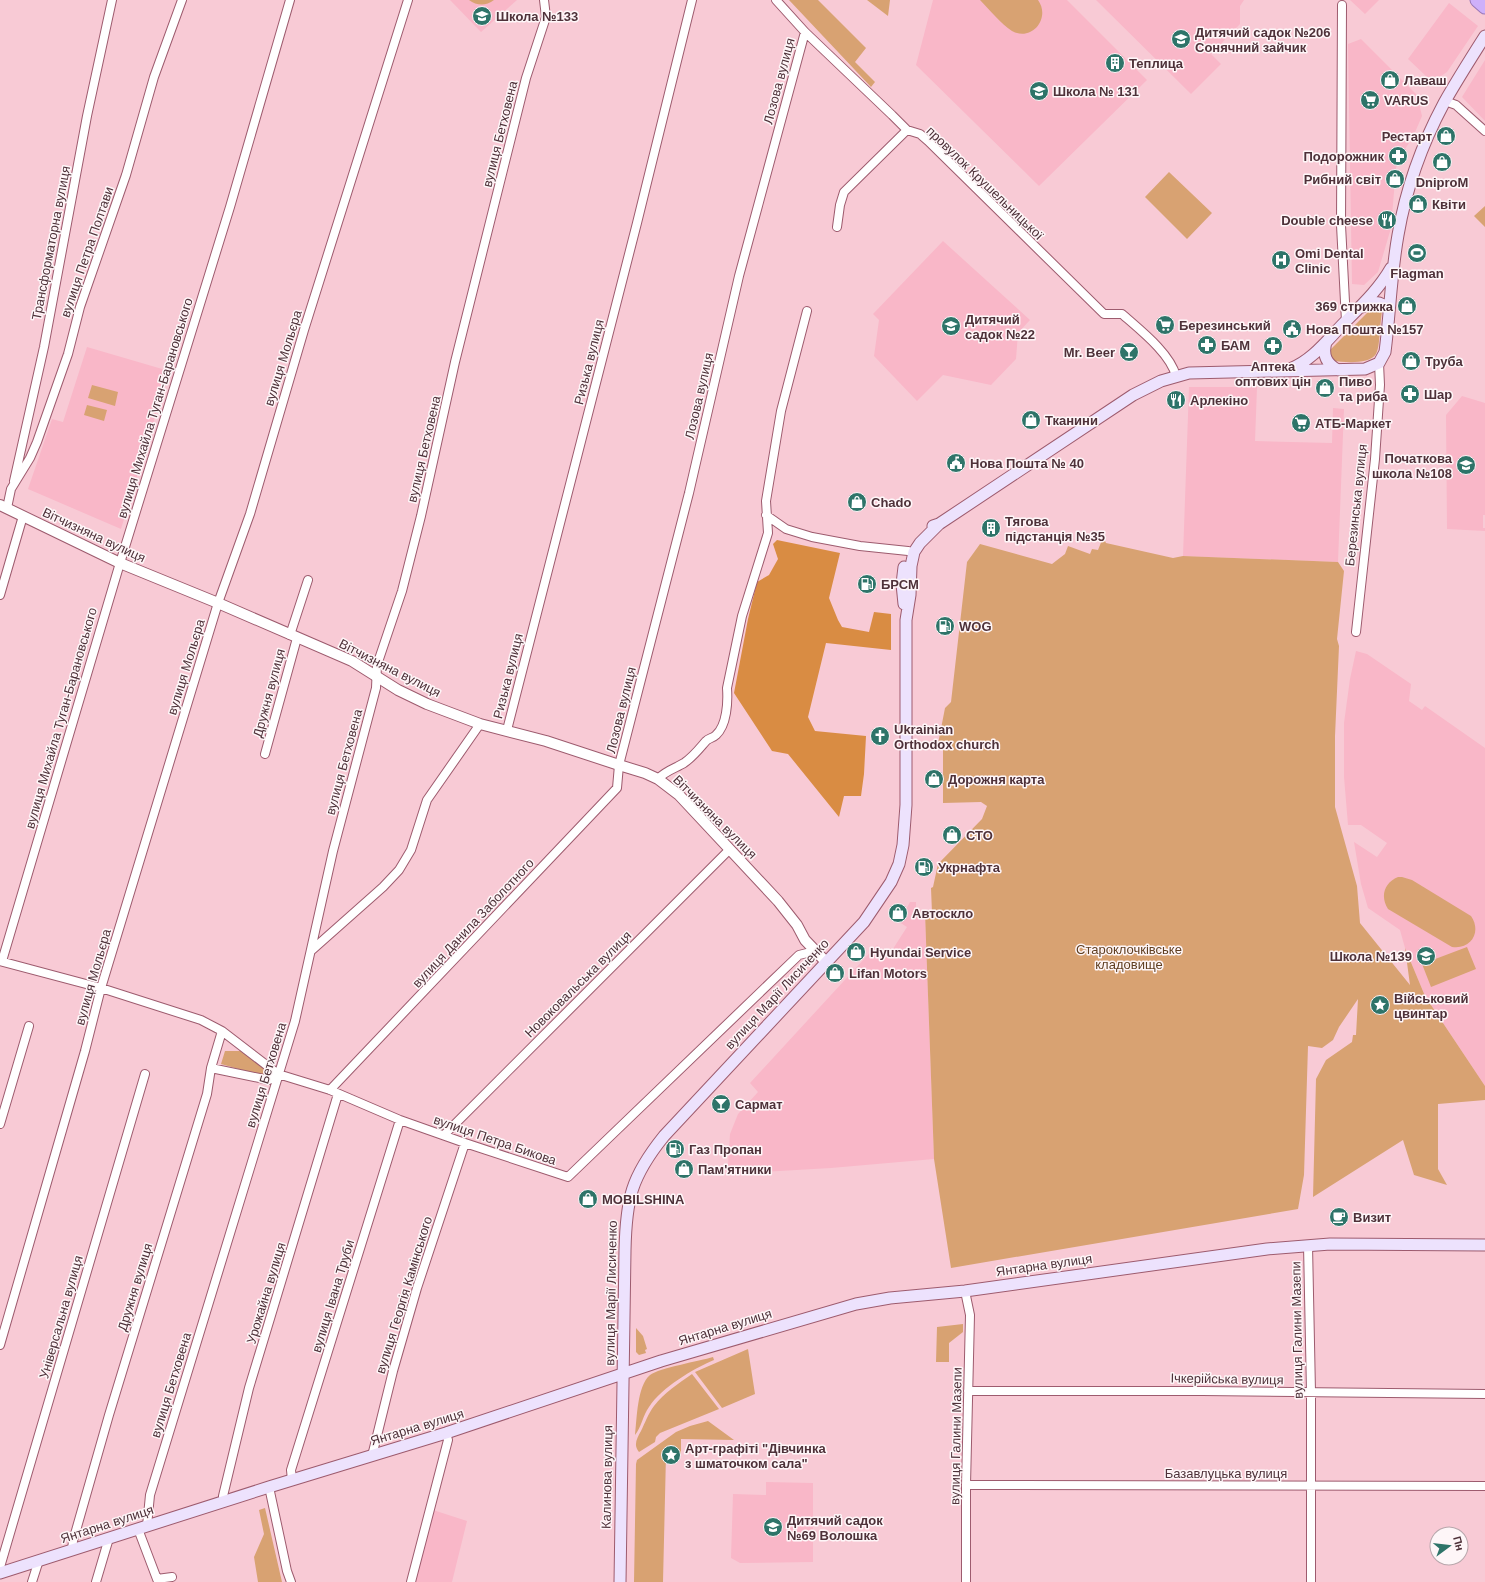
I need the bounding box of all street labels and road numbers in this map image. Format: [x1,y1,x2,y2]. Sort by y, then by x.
street label: Лозова вулиця [760,36,798,126]
street label: вулиця Бетховена [480,79,521,189]
street label: провулок Крушельницької [923,123,1047,243]
street label: Трансформаторна вулиця [29,165,73,321]
street label: вулиця Петра Полтави [58,185,116,319]
street label: вулиця Михайла Туган-Барановського [114,296,196,520]
street label: вулиця Мольєра [261,308,305,408]
street label: Ризька вулиця [571,318,607,406]
street label: Лозова вулиця [682,351,716,441]
street label: вулиця Бетховена [404,393,444,504]
street label: Березинська вулиця [1342,443,1370,567]
street label: Вітчизняна вулиця [40,505,148,565]
street label: вулиця Михайла Туган-Барановського [22,606,100,830]
street label: вулиця Мольєра [164,617,208,717]
street label: Ризька вулиця [490,632,526,720]
street label: Вітчизняна вулиця [337,636,443,700]
street label: Дружня вулиця [250,647,288,739]
street label: Лозова вулиця [603,665,639,755]
street label: вулиця Бетховена [323,707,366,817]
street label: Вітчизняна вулиця [670,772,760,862]
street label: вулиця Данила Заболотного [409,855,537,991]
street label: вулиця Мольєра [72,927,114,1027]
street label: Новоковальська вулиця [522,928,634,1040]
street label: вулиця Марії Лисиченко [722,936,832,1052]
street label: вулиця Бетховена [243,1020,289,1129]
street label: вулиця Петра Бикова [432,1112,559,1168]
street label: вулиця Георгія Камінського [373,1215,435,1375]
street label: вулиця Марії Лисиченко [602,1220,620,1366]
street label: вулиця Івана Труби [309,1238,357,1354]
street label: Урожайна вулиця [243,1240,289,1346]
street label: Дружня вулиця [114,1241,156,1333]
street label: Янтарна вулиця [995,1251,1093,1279]
street label: Універсальна вулиця [36,1254,86,1380]
street label: вулиця Галини Мазепи [1288,1261,1306,1399]
street label: Янтарна вулиця [676,1306,774,1348]
street label: вулиця Бетховена [148,1330,194,1439]
street label: вулиця Галини Мазепи [947,1367,965,1505]
street label: Ічкерійська вулиця [1170,1371,1284,1387]
street label: Янтарна вулиця [368,1406,466,1448]
street label: Калинова вулиця [599,1425,615,1529]
street label: Базавлуцька вулиця [1165,1466,1287,1481]
street label: Янтарна вулиця [59,1502,155,1546]

